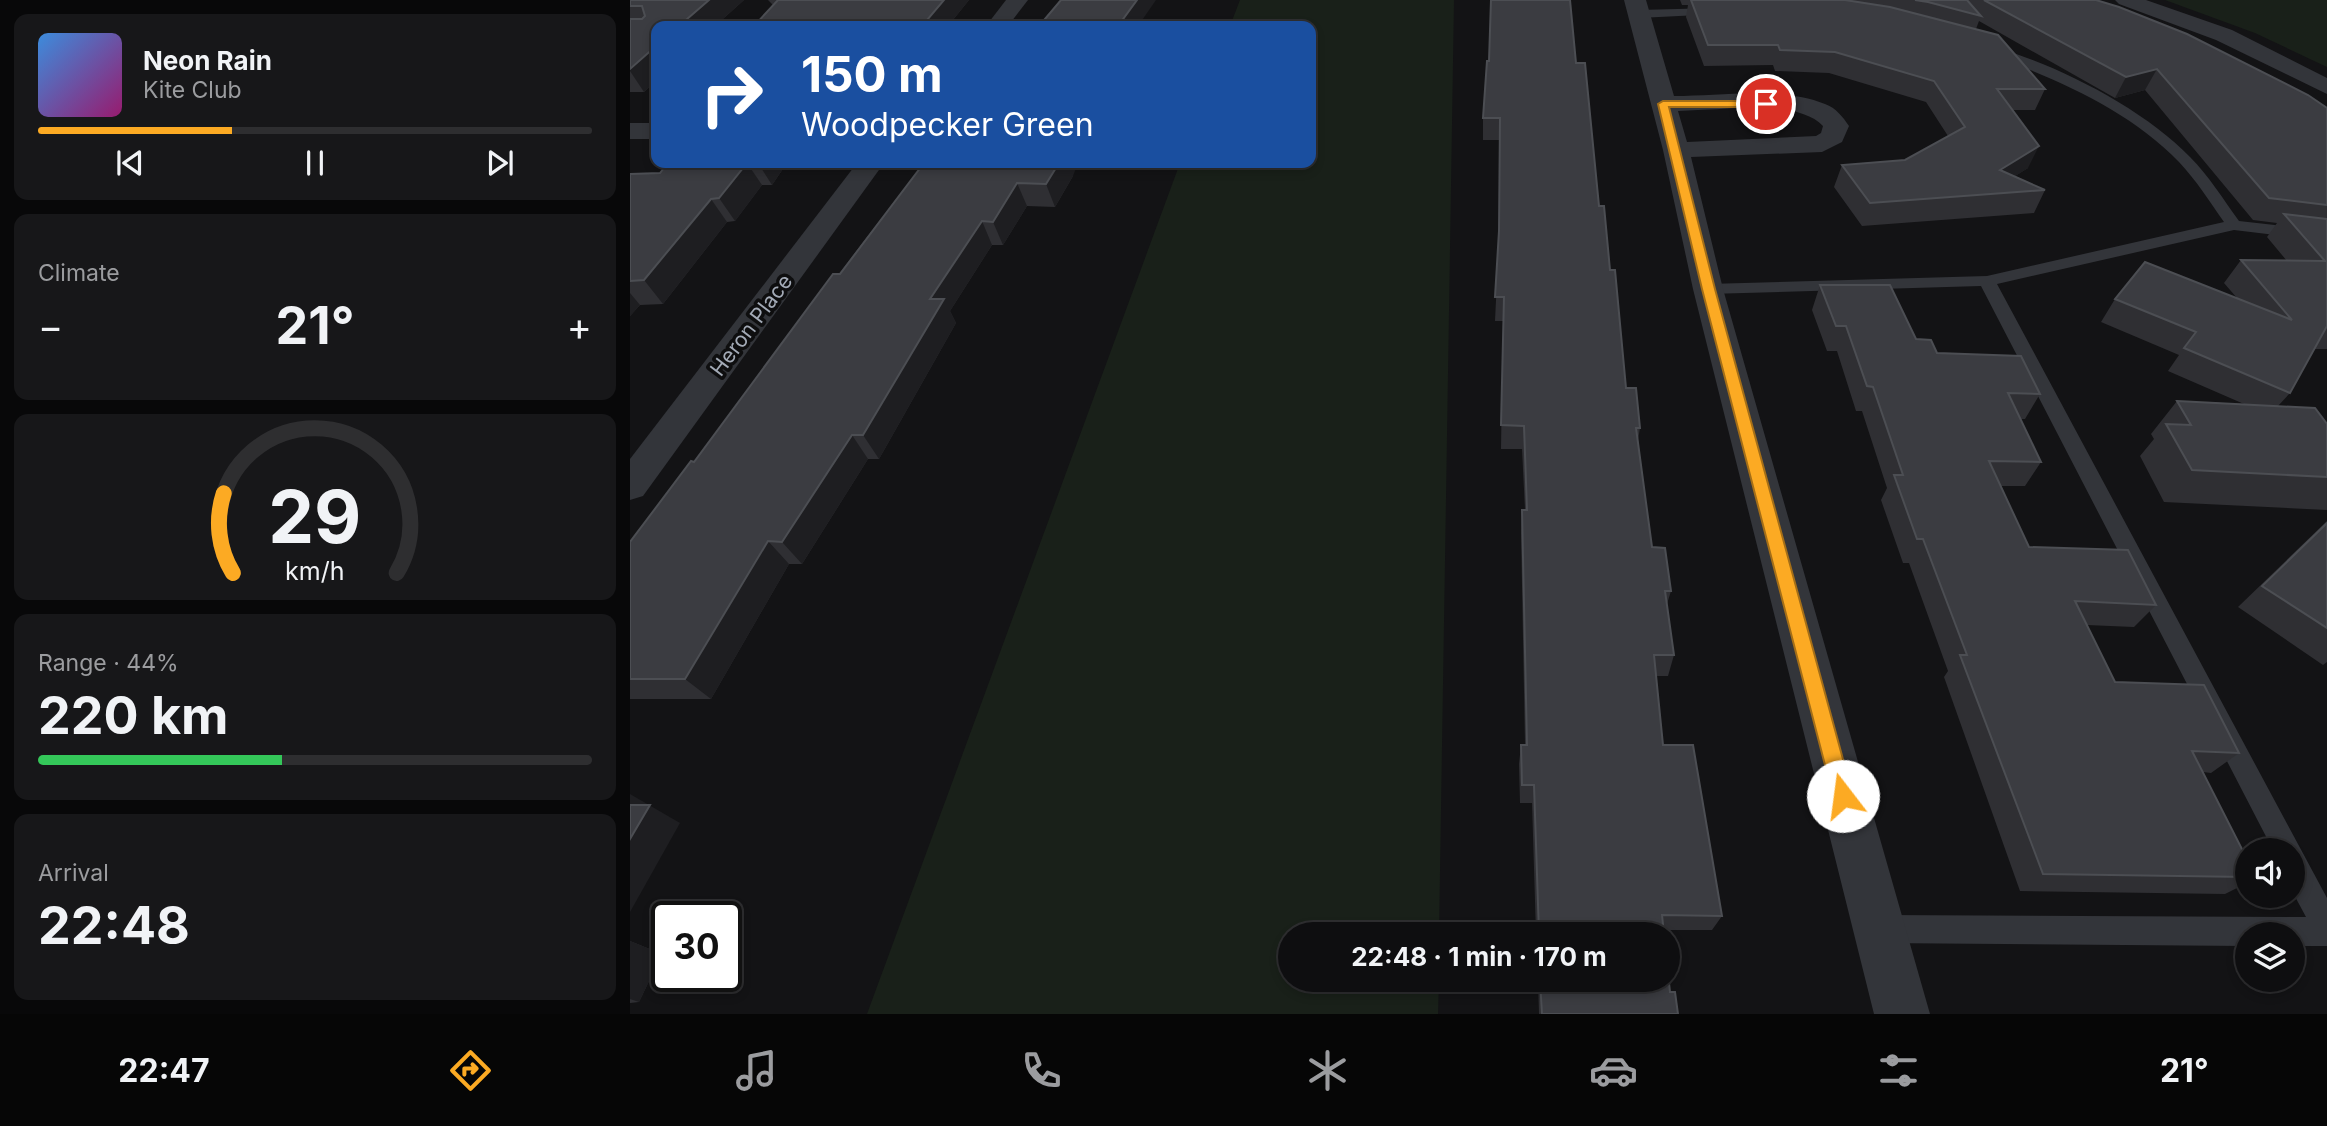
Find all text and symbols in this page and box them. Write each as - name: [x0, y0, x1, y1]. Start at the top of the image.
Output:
- text: Neon Rain: [143, 45, 272, 76]
- text: 150 m: [801, 45, 943, 104]
- icon: right: [686, 49, 777, 140]
- pin: [1736, 74, 1796, 134]
- text: Kite Club: [143, 76, 242, 104]
- icon: arrive: [1747, 85, 1785, 123]
- text: Woodpecker Green: [801, 105, 1094, 144]
- icon: previous: [111, 144, 149, 182]
- icon: pause: [296, 144, 334, 182]
- icon: next: [481, 144, 519, 182]
- text: Climate: [38, 259, 120, 287]
- street label: Heron Place: [705, 269, 797, 381]
- text: 21°: [275, 294, 355, 357]
- text: −: [38, 303, 63, 349]
- text: +: [567, 303, 592, 349]
- text: 29: [268, 472, 362, 561]
- text: km/h: [285, 556, 345, 586]
- text: Range · 44%: [38, 649, 179, 677]
- text: 220 km: [38, 684, 229, 747]
- position arrow: [1806, 759, 1880, 833]
- map controls: [2235, 838, 2305, 992]
- button: sound: [2235, 838, 2305, 908]
- text: Arrival: [38, 859, 109, 887]
- text: 22:48: [38, 894, 190, 957]
- speed limit sign: 30: [651, 901, 742, 992]
- button: layers: [2235, 922, 2305, 992]
- text: 22:48 · 1 min · 170 m: [1351, 941, 1607, 972]
- icon: directions: [446, 1046, 495, 1095]
- icon: music: [732, 1046, 781, 1095]
- icon: phone: [1017, 1046, 1066, 1095]
- icon: climate: [1303, 1046, 1352, 1095]
- icon: car: [1589, 1046, 1638, 1095]
- icon: filters: [1874, 1046, 1923, 1095]
- text: 22:47: [118, 1051, 210, 1090]
- text: 21°: [2160, 1051, 2209, 1090]

